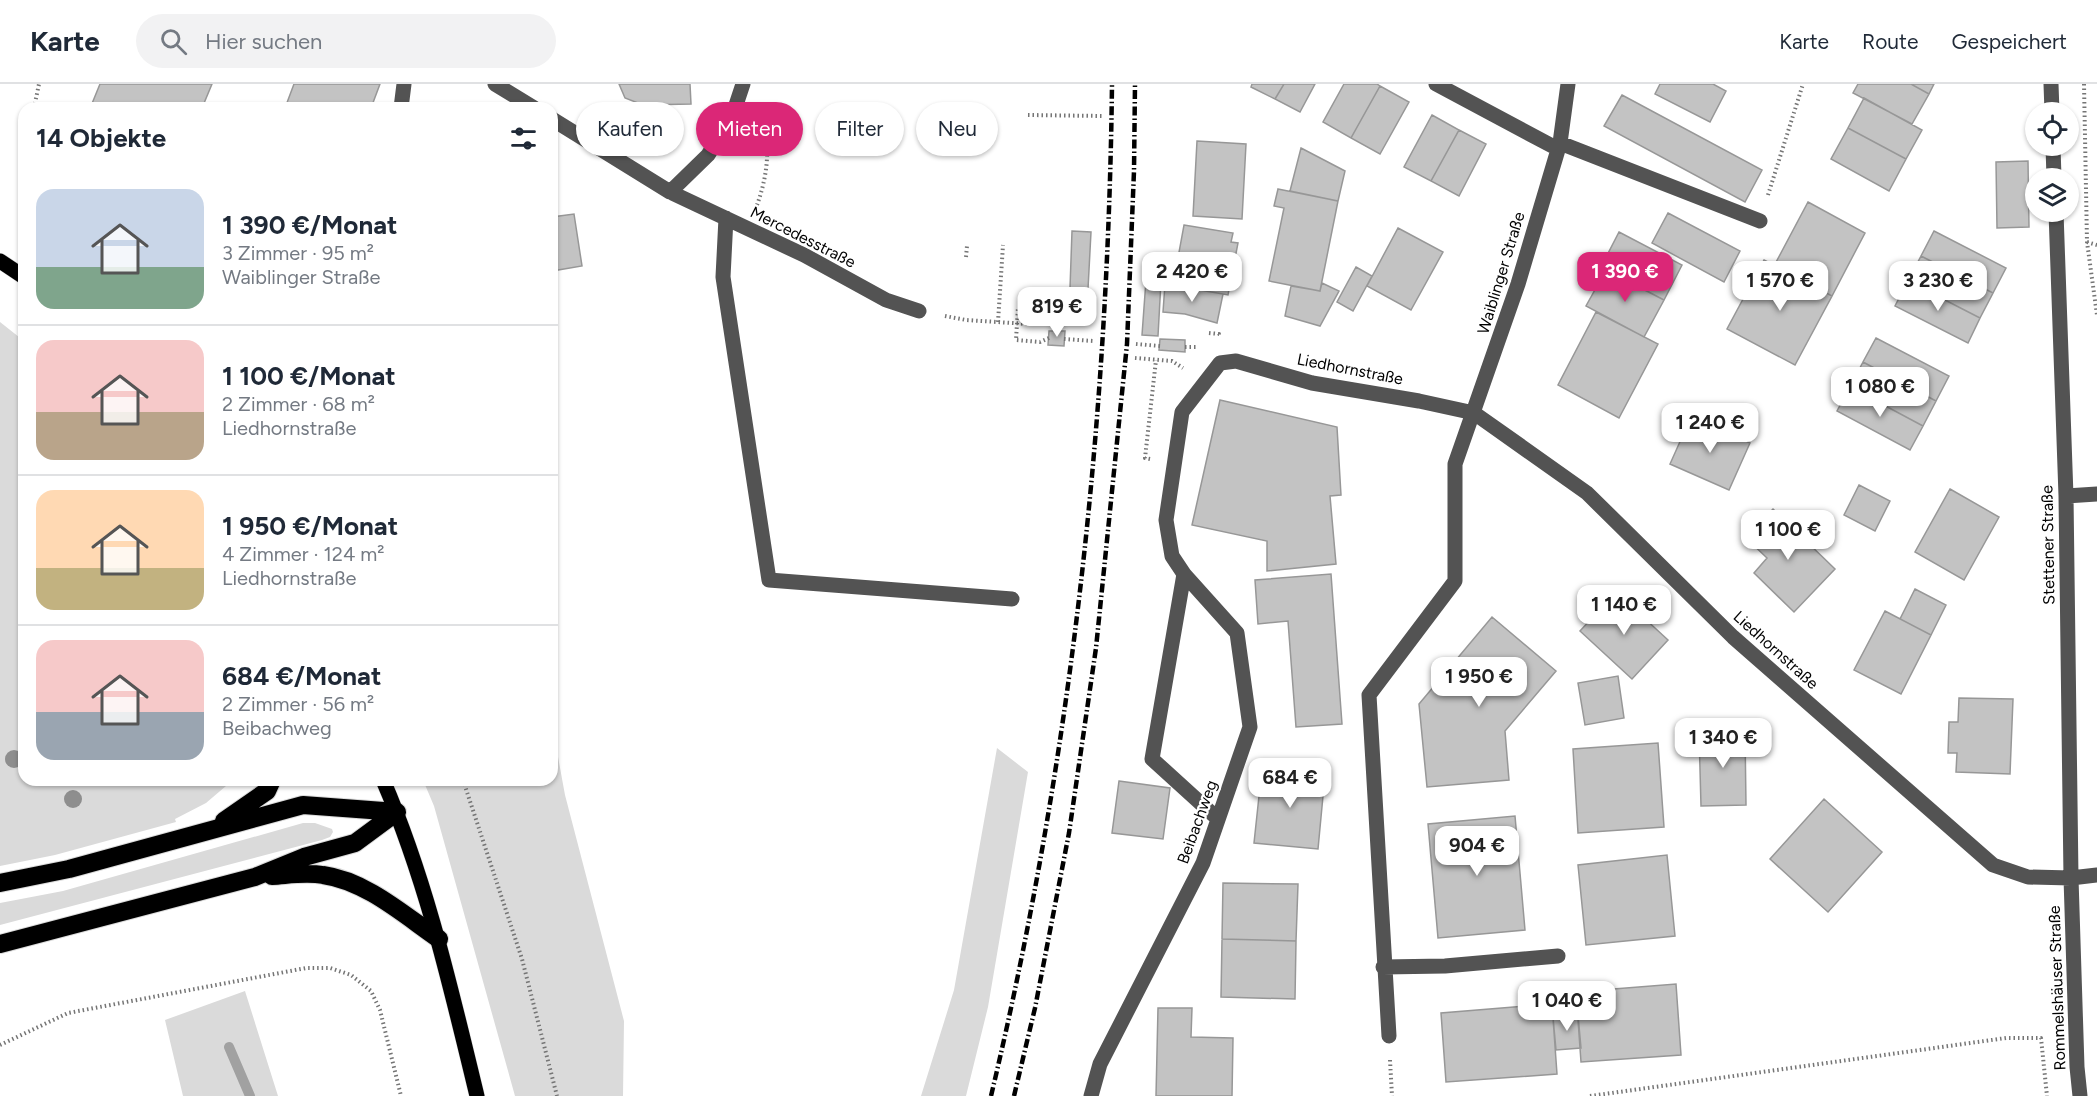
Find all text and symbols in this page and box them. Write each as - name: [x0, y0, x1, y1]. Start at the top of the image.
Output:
- search box: [136, 14, 556, 68]
- text: Karte: [30, 24, 100, 58]
- icon: search: [157, 25, 190, 58]
- text: Hier suchen: [205, 28, 322, 55]
- text: Karte: [1779, 29, 1829, 54]
- text: Route: [1862, 29, 1918, 54]
- text: Gespeichert: [1951, 29, 2067, 54]
- chip: Kaufen: [576, 102, 684, 156]
- chip: Mieten: [696, 102, 803, 156]
- chip: Filter: [815, 102, 904, 156]
- chip: Neu: [916, 102, 998, 156]
- map controls: [2025, 102, 2079, 222]
- button: locate: [2025, 102, 2079, 156]
- text: 14 Objekte: [36, 122, 166, 154]
- icon: filters: [507, 122, 540, 155]
- button: layers: [2025, 168, 2079, 222]
- street label: Mercedesstraße: [747, 202, 859, 272]
- text: 1 390 €/Monat: [222, 209, 398, 241]
- street label: Waiblinger Straße: [1473, 209, 1529, 336]
- icon: home: [84, 213, 156, 285]
- text: 3 Zimmer · 95 m²: [222, 241, 374, 265]
- pin: 2 420 €: [1137, 252, 1247, 303]
- pin: 1 390 €: [1570, 252, 1680, 303]
- text: 2 420 €: [1156, 259, 1228, 283]
- text: 1 390 €: [1591, 259, 1659, 283]
- pin: 1 570 €: [1725, 261, 1835, 312]
- pin: 3 230 €: [1883, 261, 1993, 312]
- text: Waiblinger Straße: [222, 265, 381, 289]
- text: 1 570 €: [1746, 268, 1814, 292]
- text: 3 230 €: [1903, 268, 1973, 292]
- pin: 819 €: [1015, 287, 1099, 338]
- text: 819 €: [1032, 294, 1082, 318]
- street label: Liedhornstraße: [1295, 349, 1405, 389]
- text: 1 100 €/Monat: [222, 360, 396, 392]
- icon: home: [84, 364, 156, 436]
- pin: 1 080 €: [1825, 367, 1935, 418]
- text: 1 080 €: [1845, 374, 1915, 398]
- text: 2 Zimmer · 68 m²: [222, 392, 375, 416]
- pin: 1 240 €: [1655, 403, 1765, 454]
- text: 1 240 €: [1675, 410, 1745, 434]
- text: Liedhornstraße: [222, 416, 356, 440]
- street label: Stettener Straße: [2037, 485, 2059, 605]
- text: 1 950 €/Monat: [222, 510, 398, 542]
- pin: 1 100 €: [1733, 510, 1843, 561]
- icon: home: [84, 514, 156, 586]
- text: 1 100 €: [1755, 517, 1821, 541]
- text: 4 Zimmer · 124 m²: [222, 542, 385, 566]
- text: Liedhornstraße: [222, 566, 356, 590]
- pin: 1 140 €: [1569, 585, 1679, 636]
- text: 1 140 €: [1591, 592, 1657, 616]
- street label: Liedhornstraße: [1730, 607, 1823, 693]
- pin: 1 950 €: [1424, 657, 1534, 708]
- text: 684 €/Monat: [222, 660, 381, 692]
- icon: home: [84, 664, 156, 736]
- text: 1 950 €: [1445, 664, 1513, 688]
- text: 2 Zimmer · 56 m²: [222, 692, 374, 716]
- text: Beibachweg: [222, 716, 332, 740]
- pin: 1 340 €: [1668, 718, 1778, 769]
- text: 1 340 €: [1689, 725, 1757, 749]
- pin: 684 €: [1248, 758, 1332, 809]
- text: 684 €: [1262, 765, 1318, 789]
- street label: Beibachweg: [1173, 778, 1221, 866]
- pin: 904 €: [1435, 826, 1519, 877]
- text: 904 €: [1449, 833, 1505, 857]
- street label: Rommelshäuser Straße: [2045, 905, 2069, 1071]
- pin: 1 040 €: [1512, 981, 1622, 1032]
- text: 1 040 €: [1532, 988, 1602, 1012]

